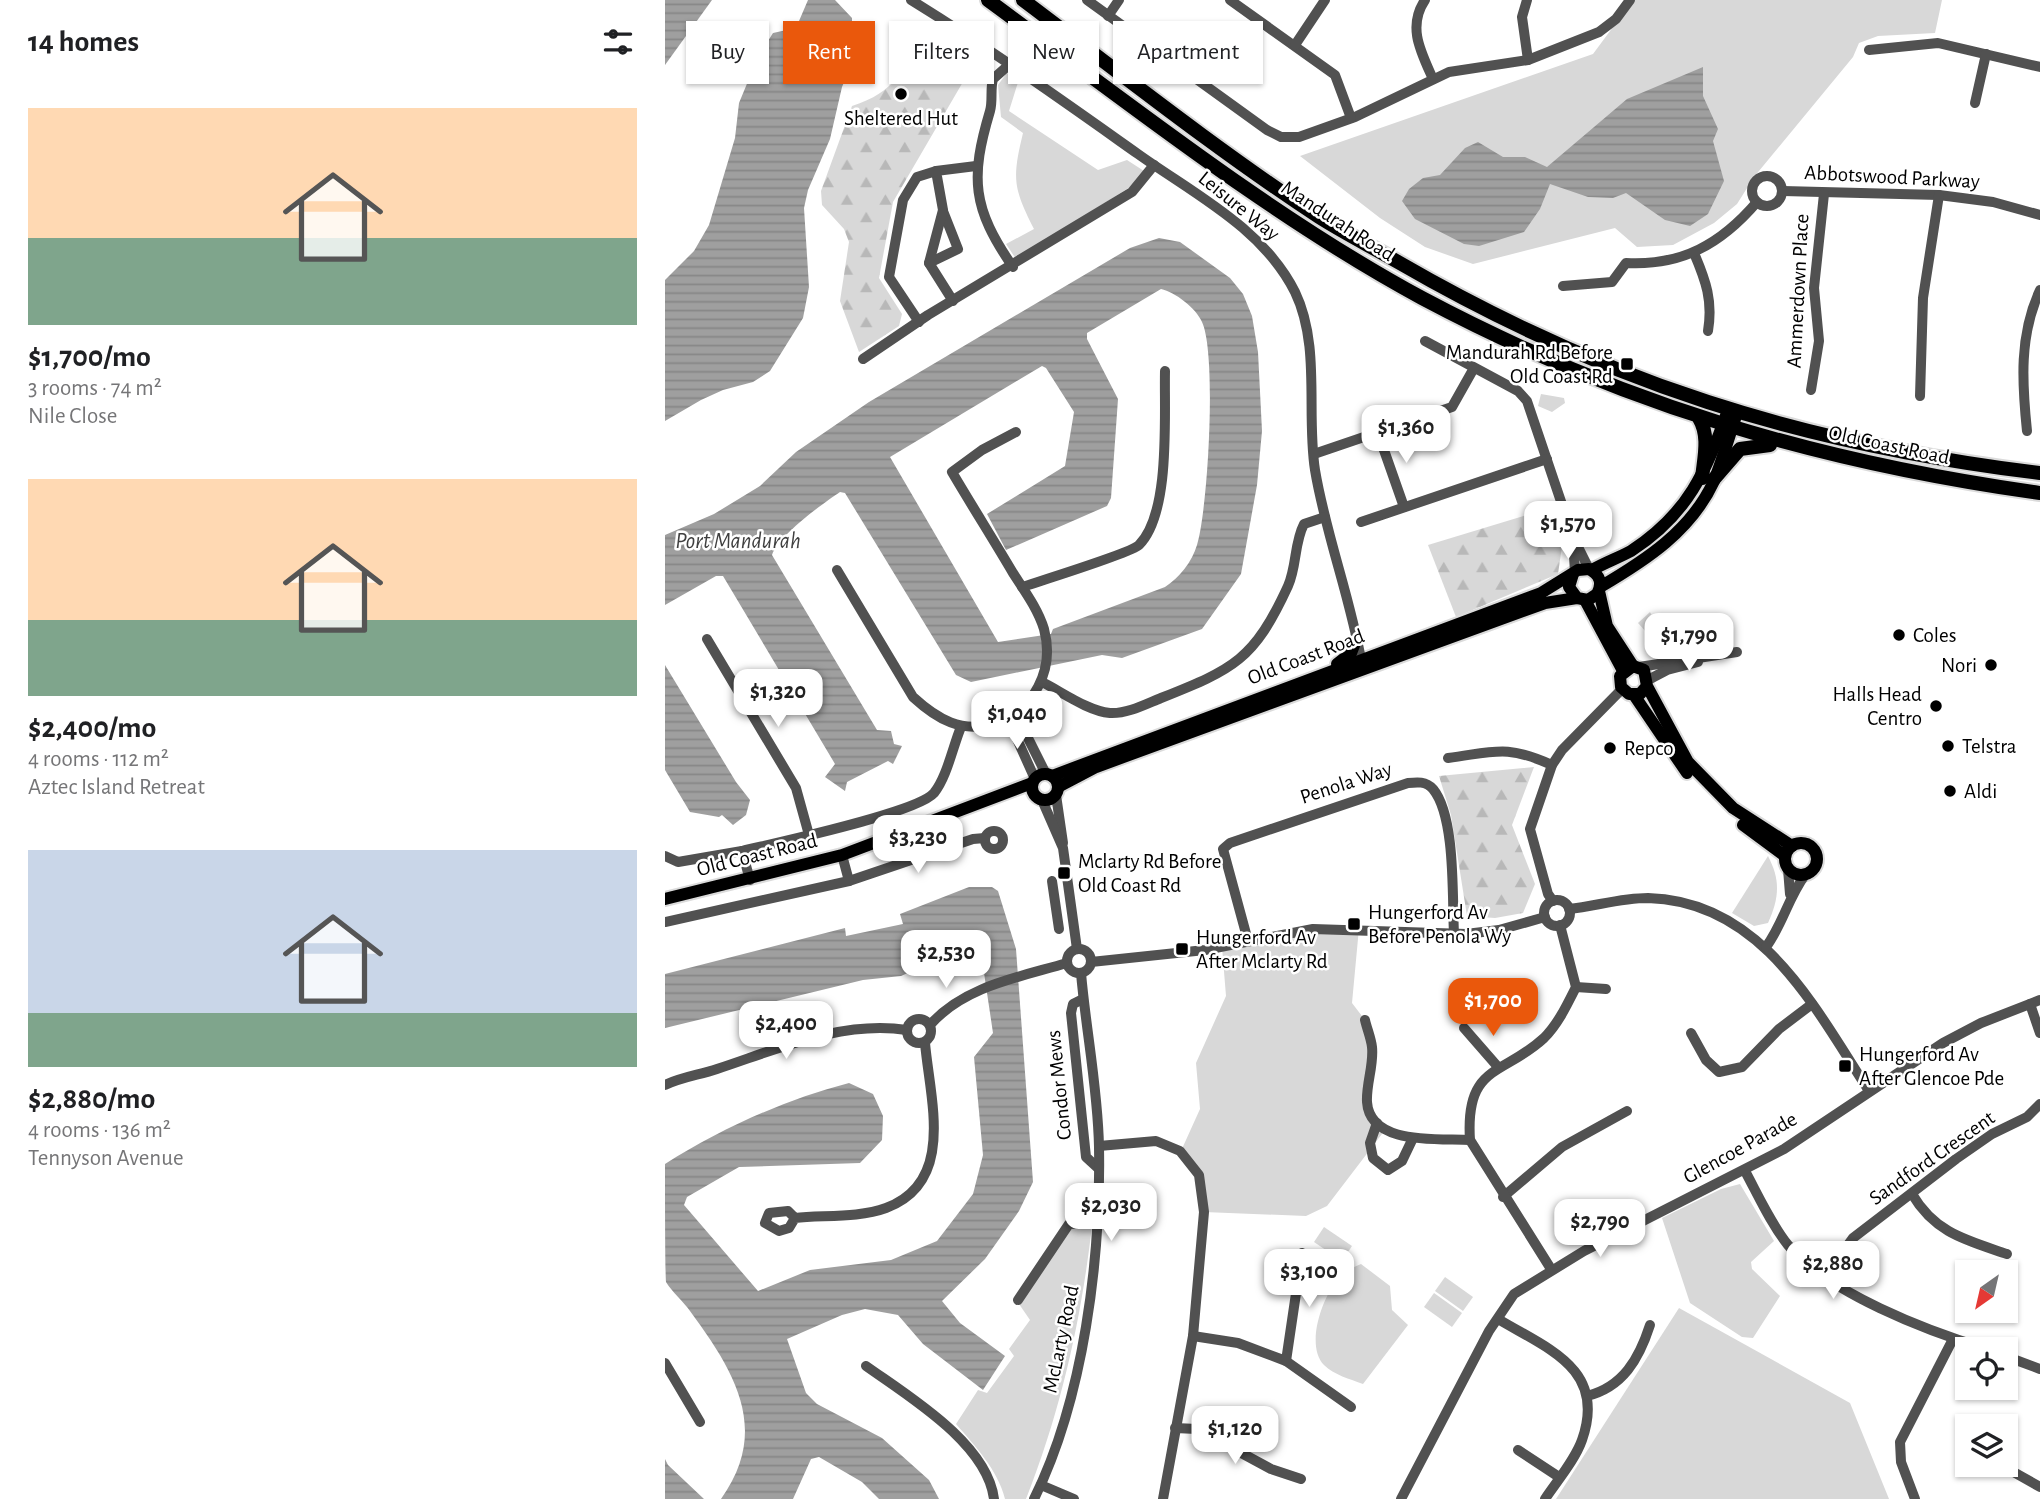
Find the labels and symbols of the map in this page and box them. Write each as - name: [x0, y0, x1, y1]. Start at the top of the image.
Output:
- marker: Sheltered Hut: [893, 86, 909, 102]
- place label: Sheltered Hut: [844, 108, 958, 129]
- street label: Abbotswood Parkway: [1804, 162, 1980, 192]
- street label: Leisure Way: [1195, 167, 1283, 245]
- street label: Mandurah Road: [1278, 177, 1399, 265]
- street label: Ammerdown Place: [1783, 213, 1813, 369]
- place label: Mandurah Rd Before Old Coast Rd: [1446, 342, 1613, 387]
- marker: Mandurah Rd Before Old Coast Rd: [1619, 356, 1635, 372]
- pin: $1,360: [1349, 406, 1463, 465]
- street label: Old Coast Road: [1827, 422, 1951, 468]
- pin: $1,570: [1511, 502, 1625, 561]
- water label: Port Mandurah: [675, 530, 801, 553]
- pin: $1,790: [1632, 614, 1746, 673]
- street label: Old Coast Road: [1245, 625, 1367, 689]
- place label: Coles: [1913, 625, 1956, 646]
- marker: Coles: [1891, 627, 1907, 643]
- place label: Nori: [1941, 655, 1977, 676]
- marker: Nori: [1983, 657, 1999, 673]
- pin: $1,320: [721, 670, 835, 729]
- place label: Halls Head Centro: [1833, 684, 1922, 729]
- pin: $1,040: [960, 692, 1074, 751]
- marker: Halls Head Centro: [1928, 698, 1944, 714]
- place label: Telstra: [1962, 736, 2017, 757]
- place label: Repco: [1624, 738, 1674, 759]
- marker: Telstra: [1940, 738, 1956, 754]
- marker: Repco: [1602, 740, 1618, 756]
- street label: Penola Way: [1297, 758, 1395, 808]
- place label: Aldi: [1964, 781, 1997, 802]
- marker: Aldi: [1942, 783, 1958, 799]
- pin: $3,230: [861, 816, 975, 875]
- street label: Old Coast Road: [695, 830, 819, 880]
- place label: Mclarty Rd Before Old Coast Rd: [1078, 851, 1221, 896]
- marker: Mclarty Rd Before Old Coast Rd: [1056, 865, 1072, 881]
- place label: Hungerford Av Before Penola Wy: [1368, 902, 1511, 947]
- marker: Hungerford Av Before Penola Wy: [1346, 916, 1362, 932]
- place label: Hungerford Av After Mclarty Rd: [1196, 927, 1328, 972]
- pin: $2,530: [889, 930, 1003, 990]
- marker: Hungerford Av After Mclarty Rd: [1174, 941, 1190, 957]
- pin: $1,700: [1436, 978, 1550, 1038]
- pin: $2,400: [729, 1002, 843, 1061]
- street label: Condor Mews: [1043, 1029, 1075, 1141]
- place label: Hungerford Av After Glencoe Pde: [1859, 1044, 2004, 1089]
- marker: Hungerford Av After Glencoe Pde: [1837, 1058, 1853, 1074]
- street label: Sandford Crescent: [1865, 1107, 1999, 1209]
- street label: Glencoe Parade: [1680, 1108, 1800, 1188]
- pin: $2,030: [1054, 1184, 1168, 1243]
- pin: $2,790: [1543, 1200, 1657, 1259]
- pin: $2,880: [1776, 1242, 1890, 1301]
- pin: $3,100: [1252, 1250, 1366, 1309]
- north arrow: [1955, 1260, 2018, 1323]
- street label: McLarty Road: [1039, 1283, 1083, 1395]
- pin: $1,120: [1178, 1406, 1292, 1466]

